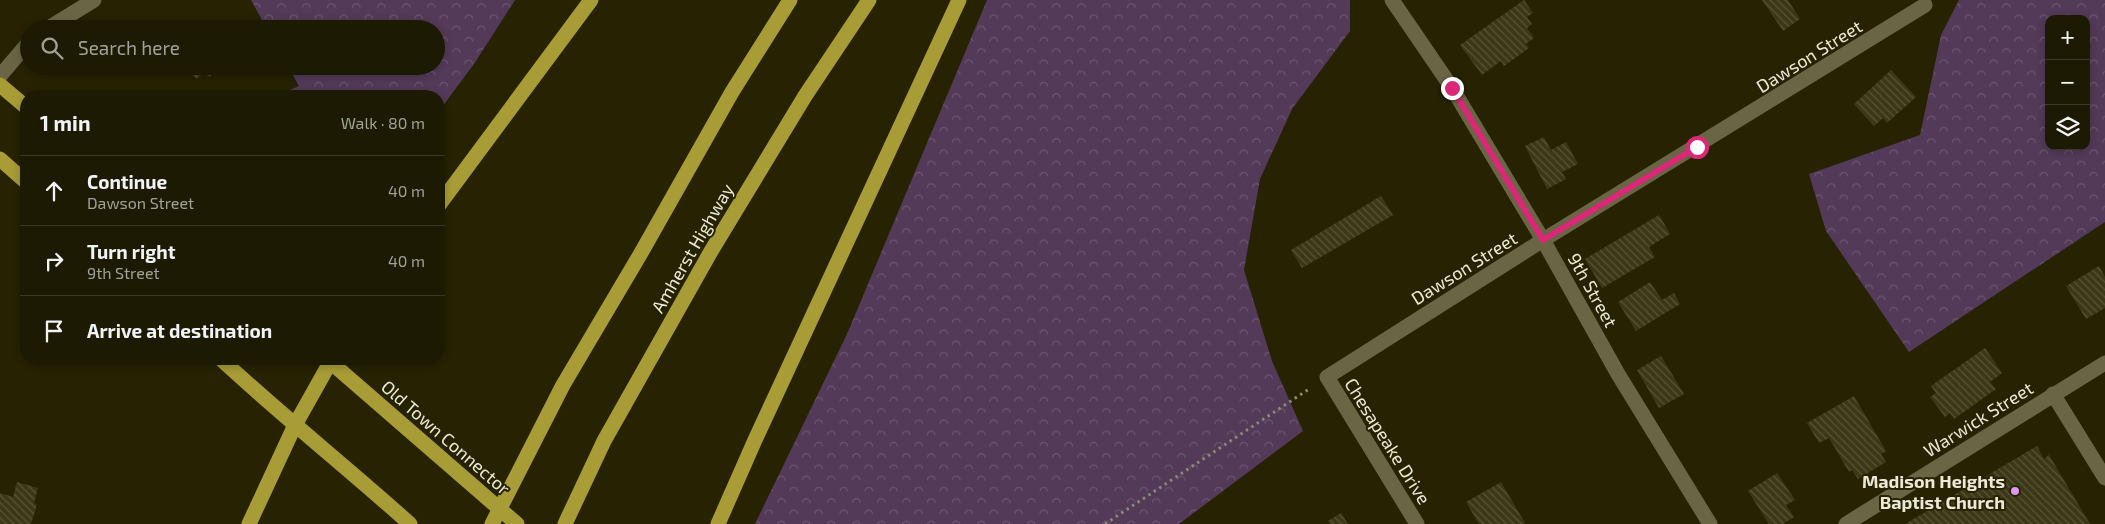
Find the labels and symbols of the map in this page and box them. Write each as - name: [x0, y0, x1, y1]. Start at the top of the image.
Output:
- street label: Dawson Street: [1752, 15, 1866, 97]
- route end: [1441, 77, 1464, 100]
- route start: [1686, 136, 1709, 159]
- street label: Amherst Highway: [646, 179, 738, 317]
- street label: Dawson Street: [1407, 227, 1521, 309]
- street label: 9th Street: [1564, 249, 1622, 331]
- street label: Chesapeake Drive: [1340, 374, 1436, 508]
- street label: Old Town Connector: [377, 375, 515, 499]
- street label: Warwick Street: [1919, 376, 2037, 461]
- place label: Madison Heights Baptist Church: [1862, 470, 2005, 513]
- marker: Madison Heights Baptist Church: [2009, 485, 2021, 497]

